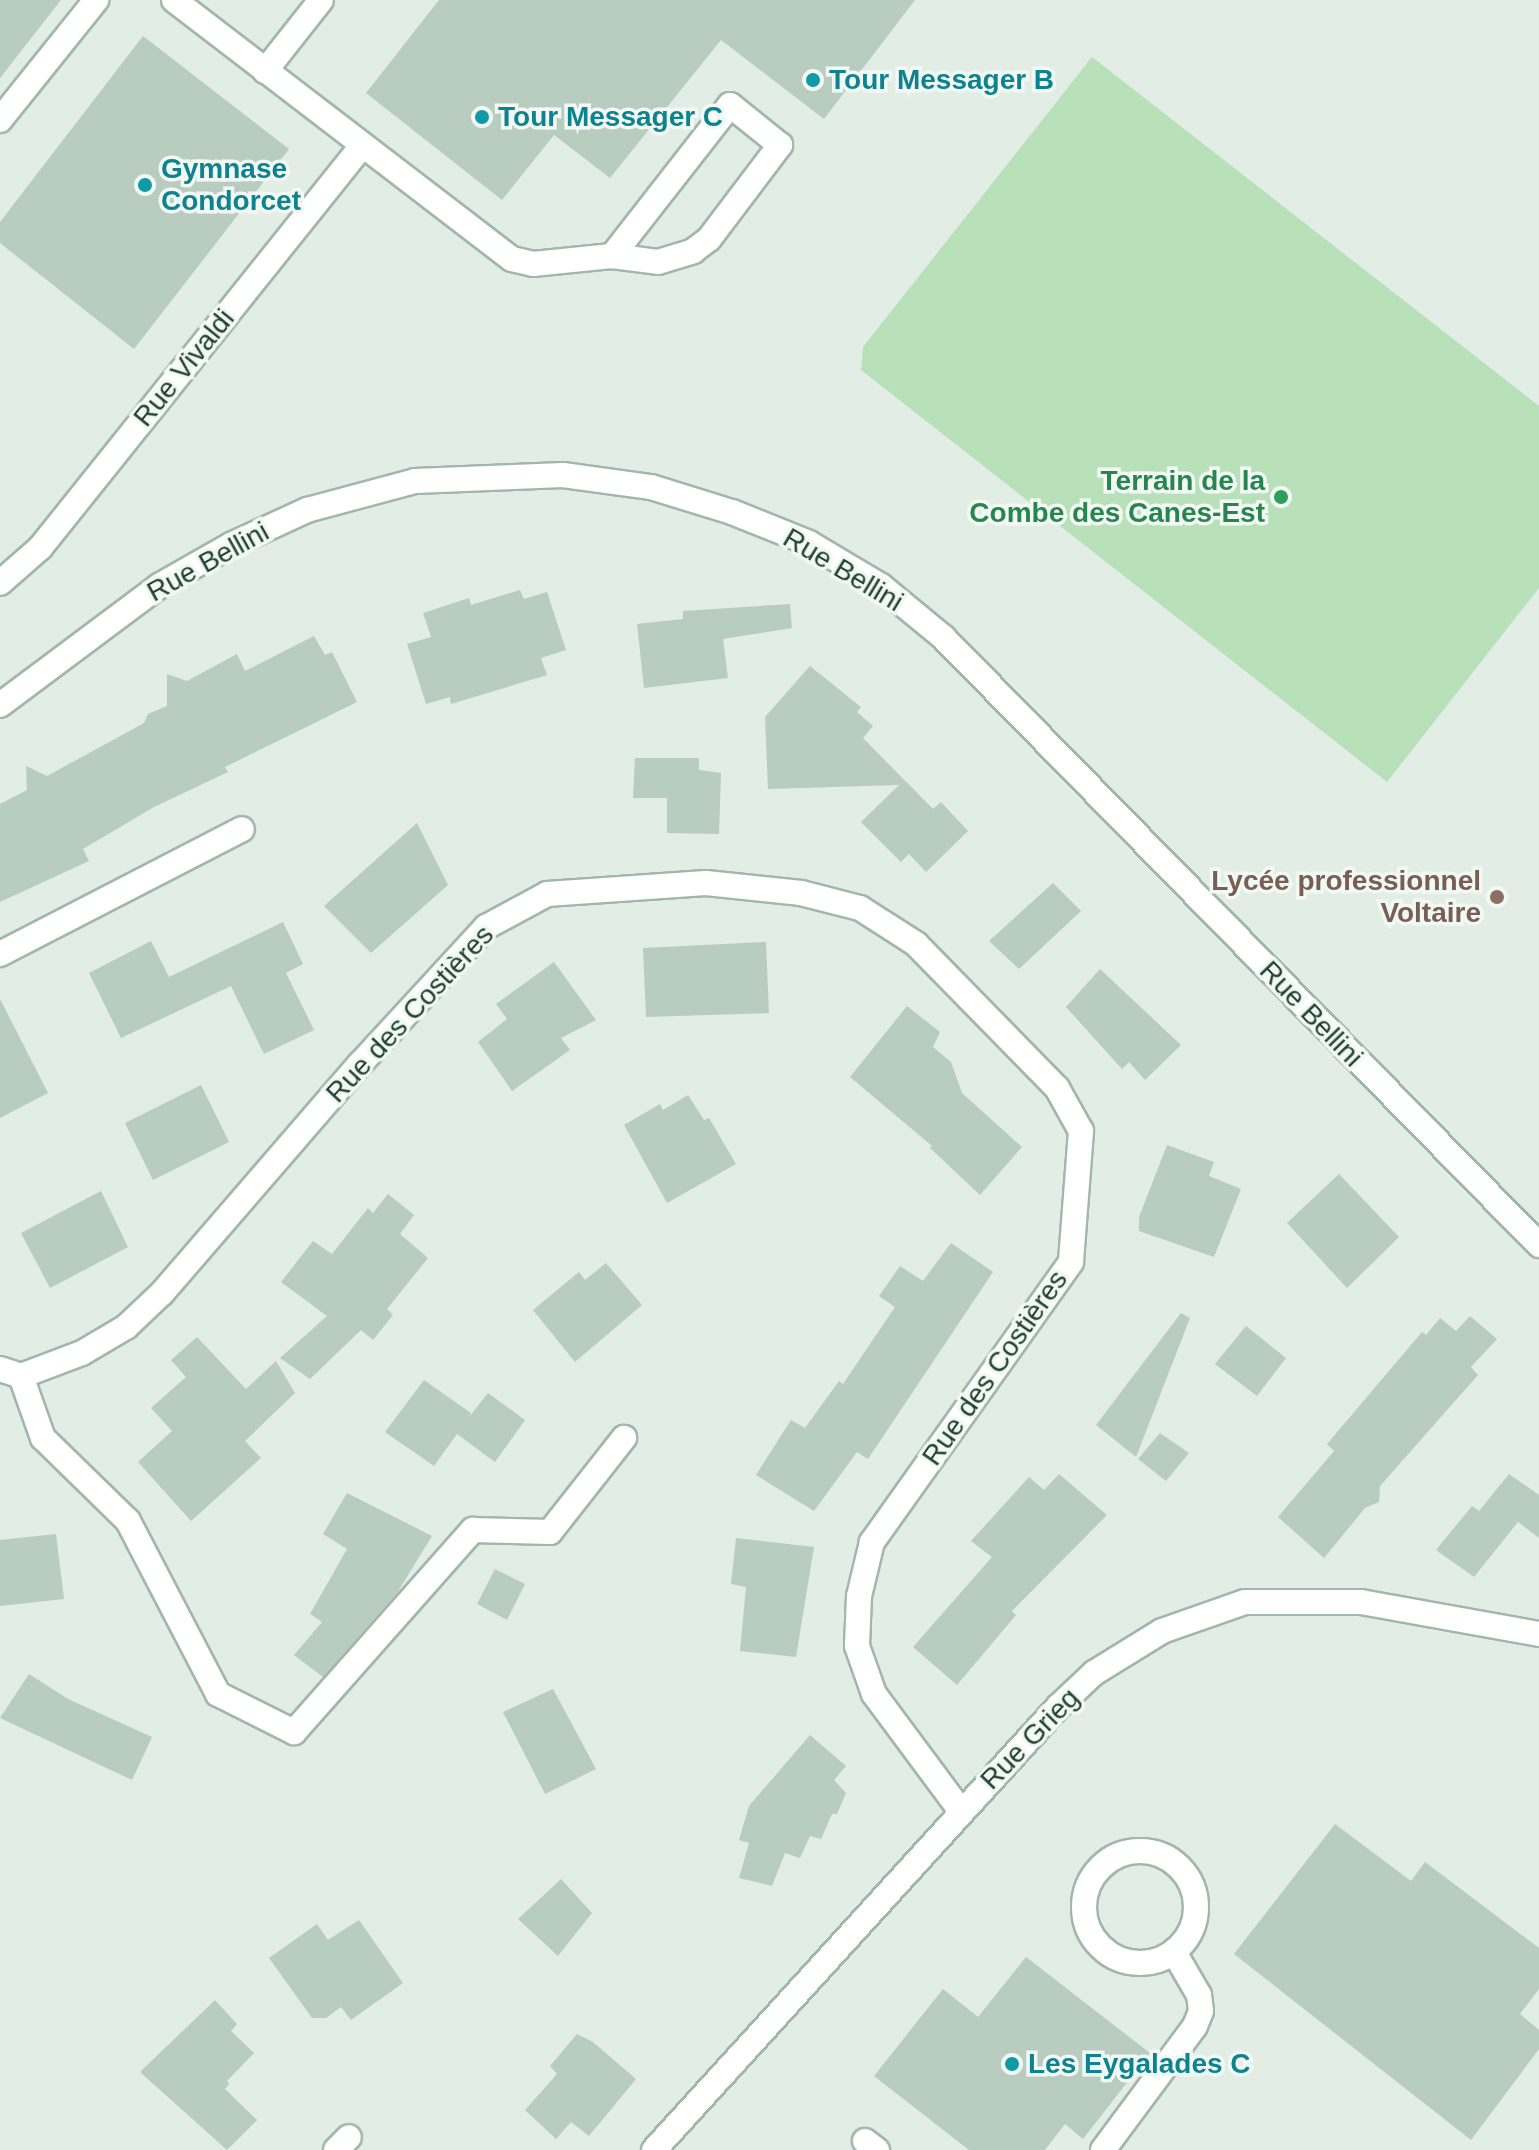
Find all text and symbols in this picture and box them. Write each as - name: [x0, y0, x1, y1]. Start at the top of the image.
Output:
- place label: Tour Messager B: [829, 63, 1054, 97]
- marker: Tour Messager B: [804, 71, 822, 89]
- place label: Tour Messager C: [498, 100, 723, 134]
- marker: Tour Messager C: [473, 108, 491, 126]
- place label: Gymnase Condorcet: [161, 152, 301, 218]
- marker: Gymnase Condorcet: [136, 176, 154, 194]
- street label: Rue Vivaldi: [127, 303, 241, 433]
- place label: Terrain de la Combe des Canes-Est: [969, 464, 1265, 530]
- marker: Terrain de la Combe des Canes-Est: [1272, 488, 1290, 506]
- street label: Rue Bellini: [141, 515, 275, 609]
- street label: Rue Bellini: [777, 521, 909, 619]
- place label: Lycée professionnel Voltaire: [1211, 864, 1481, 930]
- marker: Lycée professionnel Voltaire: [1488, 888, 1506, 906]
- street label: Rue des Costières: [319, 918, 501, 1110]
- street label: Rue Bellini: [1252, 954, 1370, 1074]
- street label: Rue des Costières: [915, 1264, 1075, 1472]
- street label: Rue Grieg: [974, 1681, 1086, 1797]
- place label: Les Eygalades C: [1028, 2047, 1251, 2081]
- marker: Les Eygalades C: [1003, 2055, 1021, 2073]

